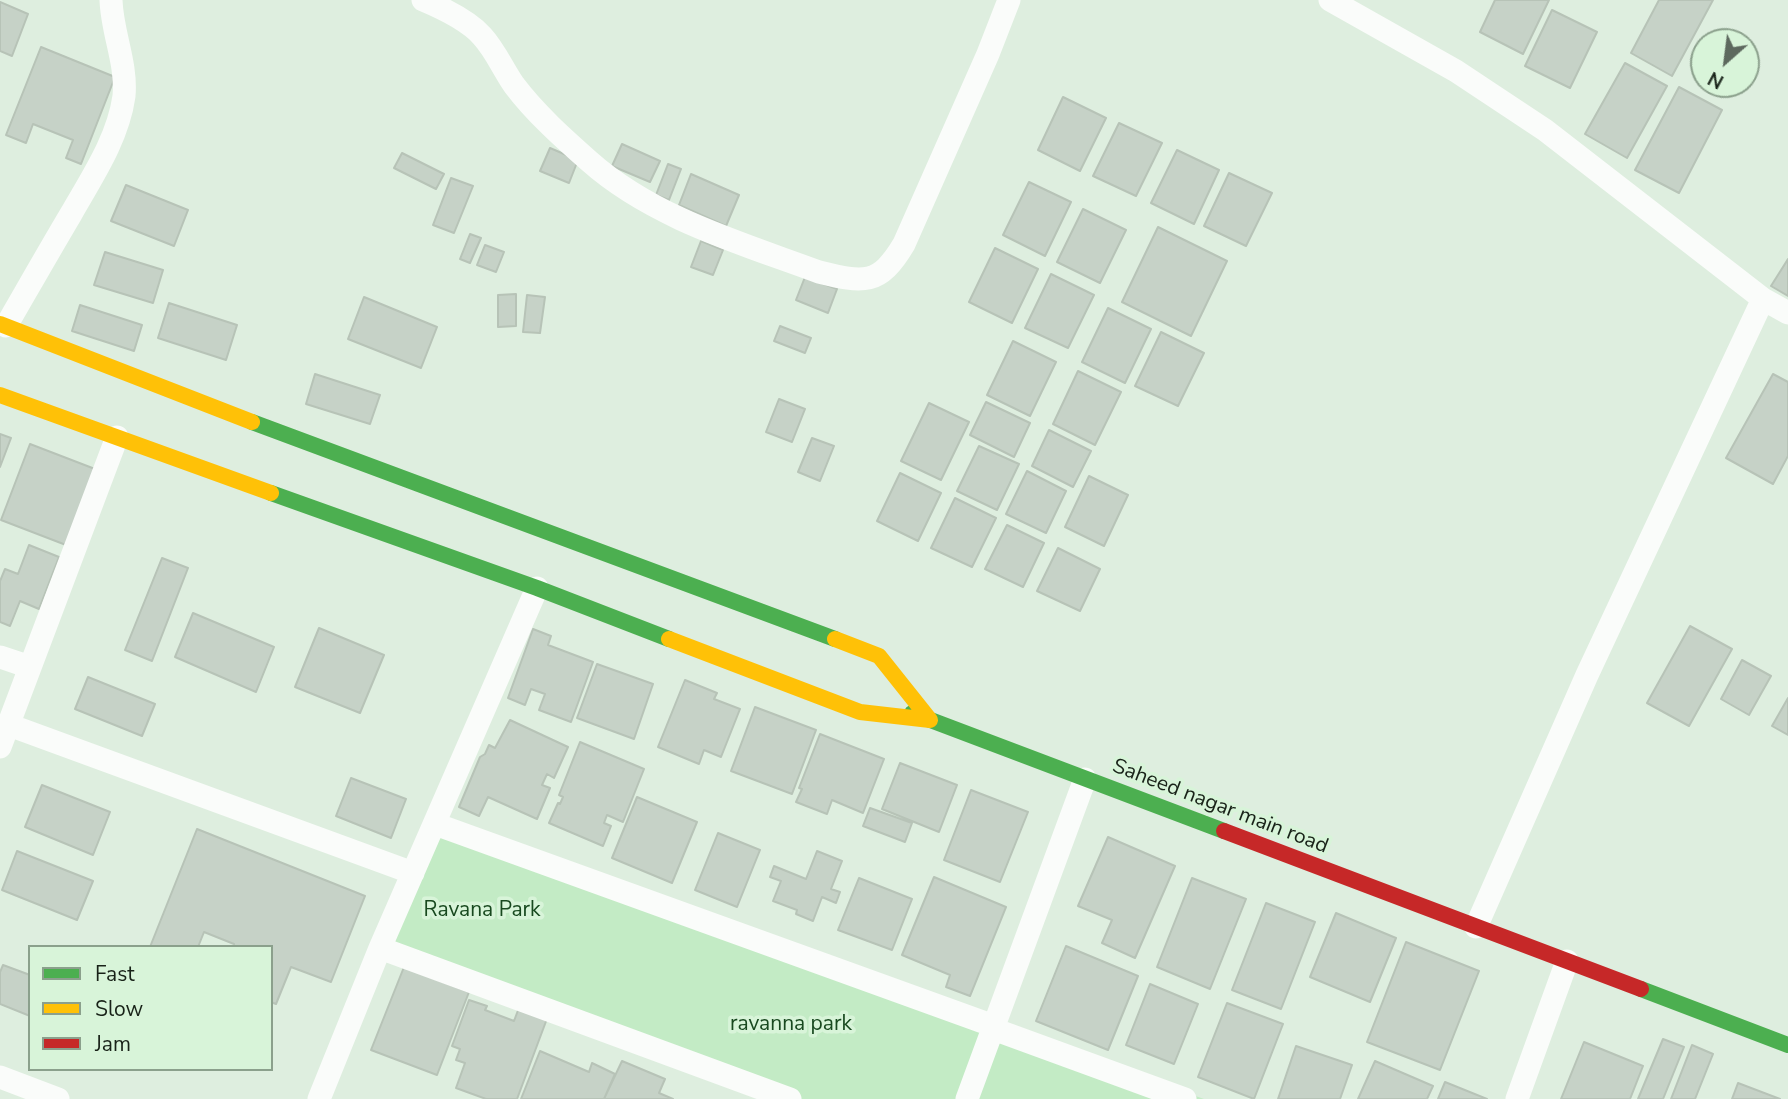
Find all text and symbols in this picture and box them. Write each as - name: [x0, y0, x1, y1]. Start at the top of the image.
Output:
- north arrow: [1690, 28, 1760, 98]
- text: N: [1704, 65, 1728, 95]
- street label: Saheed nagar main road: [1109, 754, 1331, 860]
- park label: Ravana Park: [423, 898, 541, 924]
- legend: [28, 945, 273, 1071]
- text: Fast: [95, 960, 135, 988]
- text: Slow: [95, 995, 143, 1023]
- park label: ravanna park: [730, 1012, 852, 1038]
- text: Jam: [95, 1030, 131, 1058]

